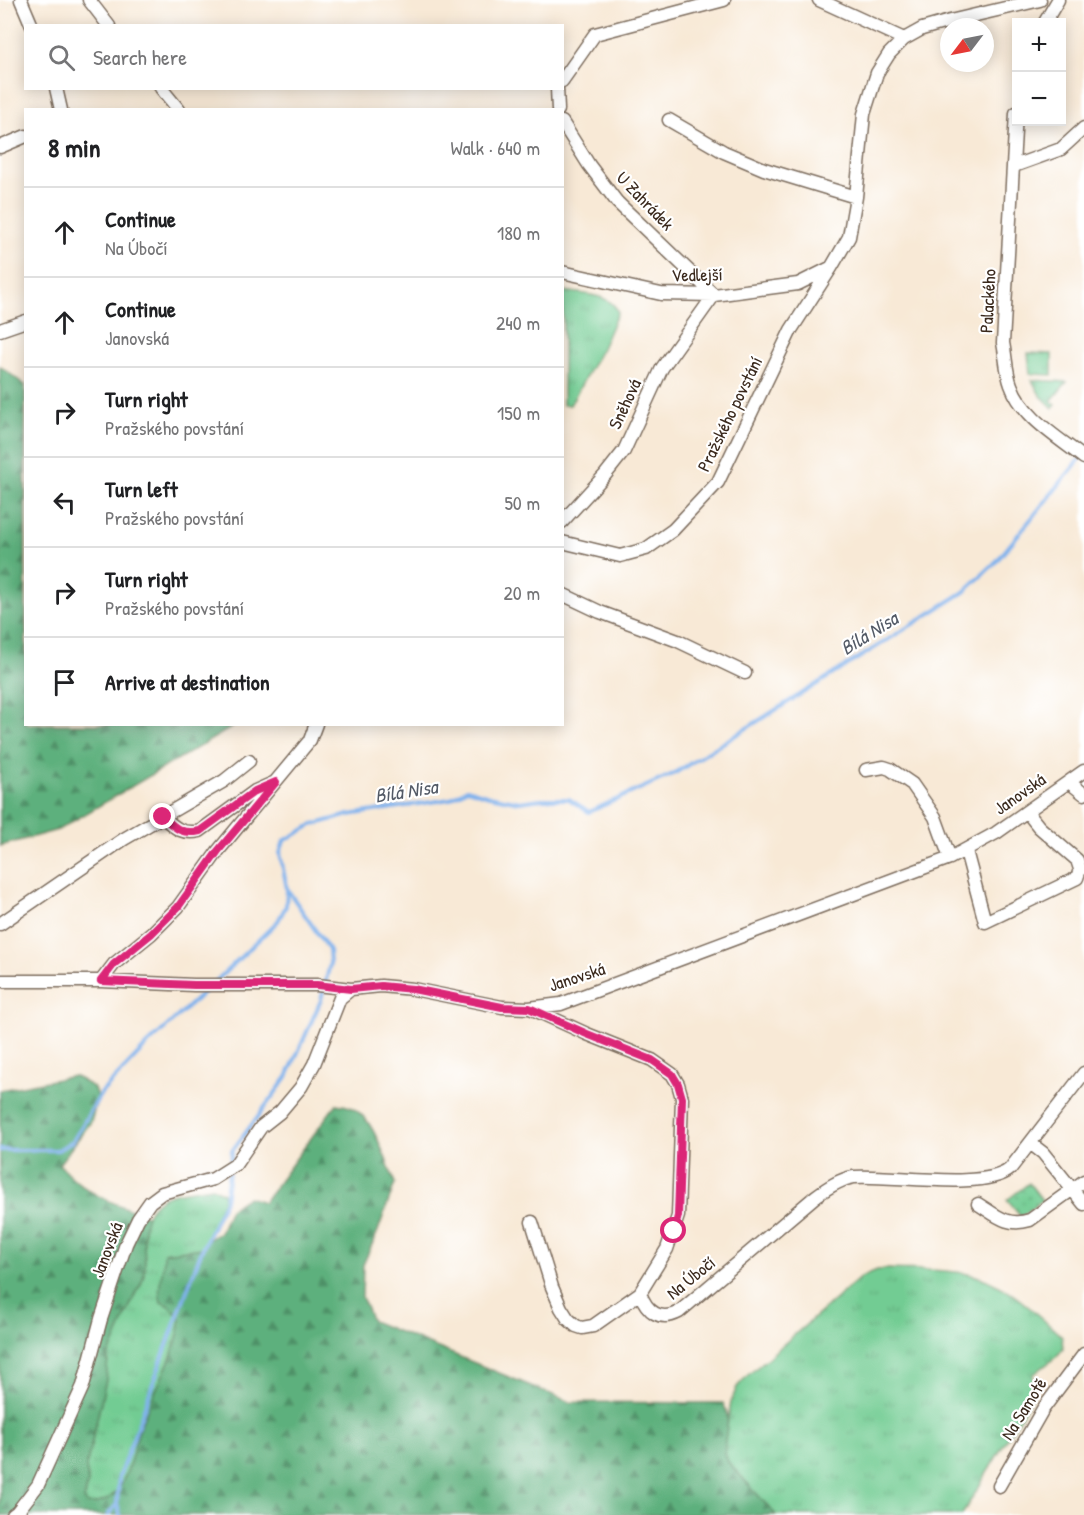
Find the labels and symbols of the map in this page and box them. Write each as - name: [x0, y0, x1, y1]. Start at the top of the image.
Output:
- north arrow: [940, 18, 994, 72]
- street label: U Zahrádek: [611, 166, 680, 236]
- street label: Vedlejší: [671, 262, 723, 287]
- street label: Palackého: [973, 268, 1002, 334]
- street label: Pražského povstání: [691, 352, 768, 476]
- street label: Sněhová: [602, 375, 647, 433]
- water label: Bílá Nisa: [835, 603, 904, 661]
- street label: Janovská: [989, 767, 1051, 820]
- water label: Bílá Nisa: [373, 772, 441, 809]
- route end: [149, 803, 175, 829]
- street label: Janovská: [546, 956, 608, 997]
- route start: [660, 1217, 686, 1243]
- street label: Janovská: [85, 1218, 129, 1281]
- street label: Na Úbočí: [661, 1250, 720, 1305]
- street label: Na Samotě: [995, 1373, 1052, 1445]

